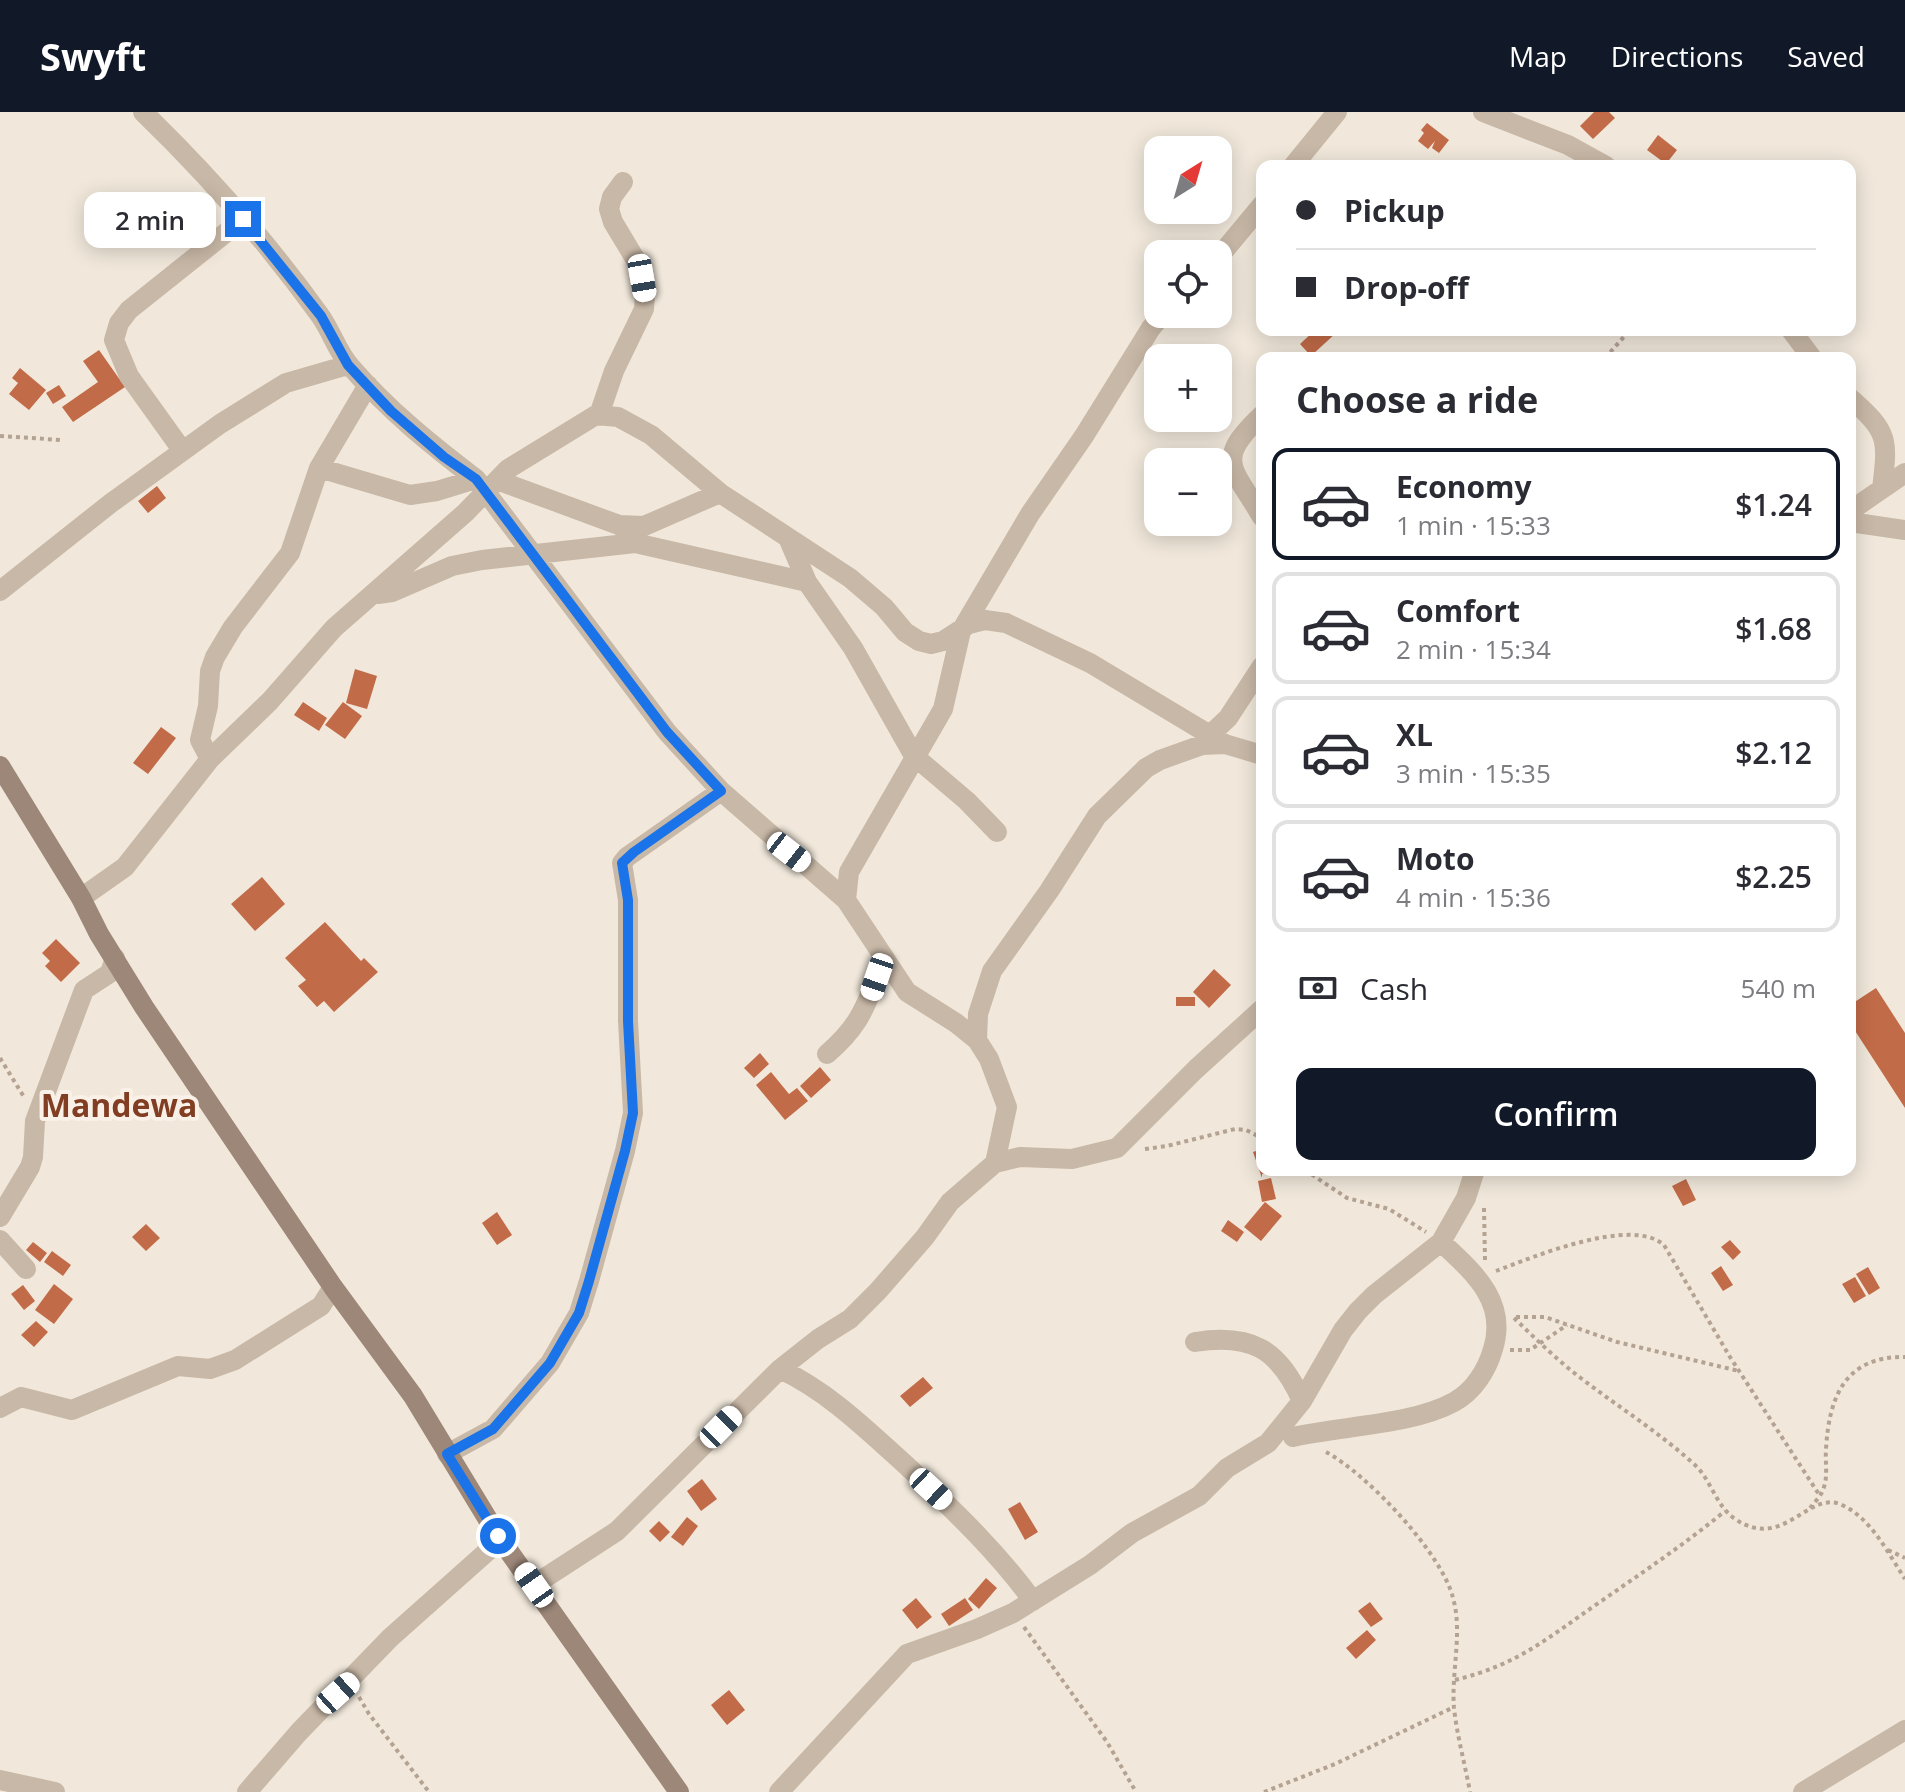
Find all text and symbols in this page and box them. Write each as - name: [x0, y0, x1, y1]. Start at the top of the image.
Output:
- text: Swyft: [40, 30, 146, 82]
- text: Map: [1509, 37, 1567, 75]
- text: Directions: [1611, 37, 1743, 75]
- text: Saved: [1787, 37, 1865, 75]
- north arrow: [1144, 136, 1232, 224]
- map controls: [1144, 136, 1232, 536]
- text: Pickup: [1344, 190, 1445, 231]
- callout: 2 min: [83, 191, 215, 247]
- route end: [225, 201, 261, 237]
- text: 2 min: [115, 202, 185, 238]
- button: locate: [1144, 240, 1232, 328]
- car: [626, 252, 658, 304]
- text: Drop-off: [1344, 267, 1469, 308]
- button: +: [1144, 344, 1232, 432]
- text: Choose a ride: [1296, 375, 1538, 424]
- button: −: [1144, 448, 1232, 536]
- text: Economy: [1396, 466, 1532, 507]
- icon: car: [1300, 468, 1372, 540]
- text: $1.24: [1735, 484, 1812, 525]
- text: 1 min · 15:33: [1396, 507, 1551, 543]
- text: Comfort: [1396, 590, 1520, 631]
- icon: car: [1300, 592, 1372, 664]
- text: $1.68: [1735, 608, 1812, 649]
- text: 2 min · 15:34: [1396, 631, 1551, 667]
- text: XL: [1396, 714, 1433, 755]
- icon: car: [1300, 716, 1372, 788]
- text: $2.12: [1735, 732, 1812, 773]
- text: 3 min · 15:35: [1396, 755, 1551, 791]
- car: [763, 828, 815, 876]
- text: Moto: [1396, 838, 1474, 879]
- icon: car: [1300, 840, 1372, 912]
- text: $2.25: [1735, 856, 1812, 897]
- text: 4 min · 15:36: [1396, 879, 1551, 915]
- car: [858, 950, 896, 1004]
- icon: cash: [1296, 966, 1340, 1010]
- text: Cash: [1360, 968, 1428, 1009]
- text: 540 m: [1741, 970, 1816, 1006]
- button: Confirm: [1296, 1068, 1816, 1160]
- district label: Mandewa: [41, 1083, 197, 1126]
- car: [696, 1402, 746, 1452]
- car: [905, 1464, 957, 1514]
- route start: [480, 1518, 516, 1554]
- car: [510, 1558, 558, 1612]
- car: [312, 1668, 364, 1718]

